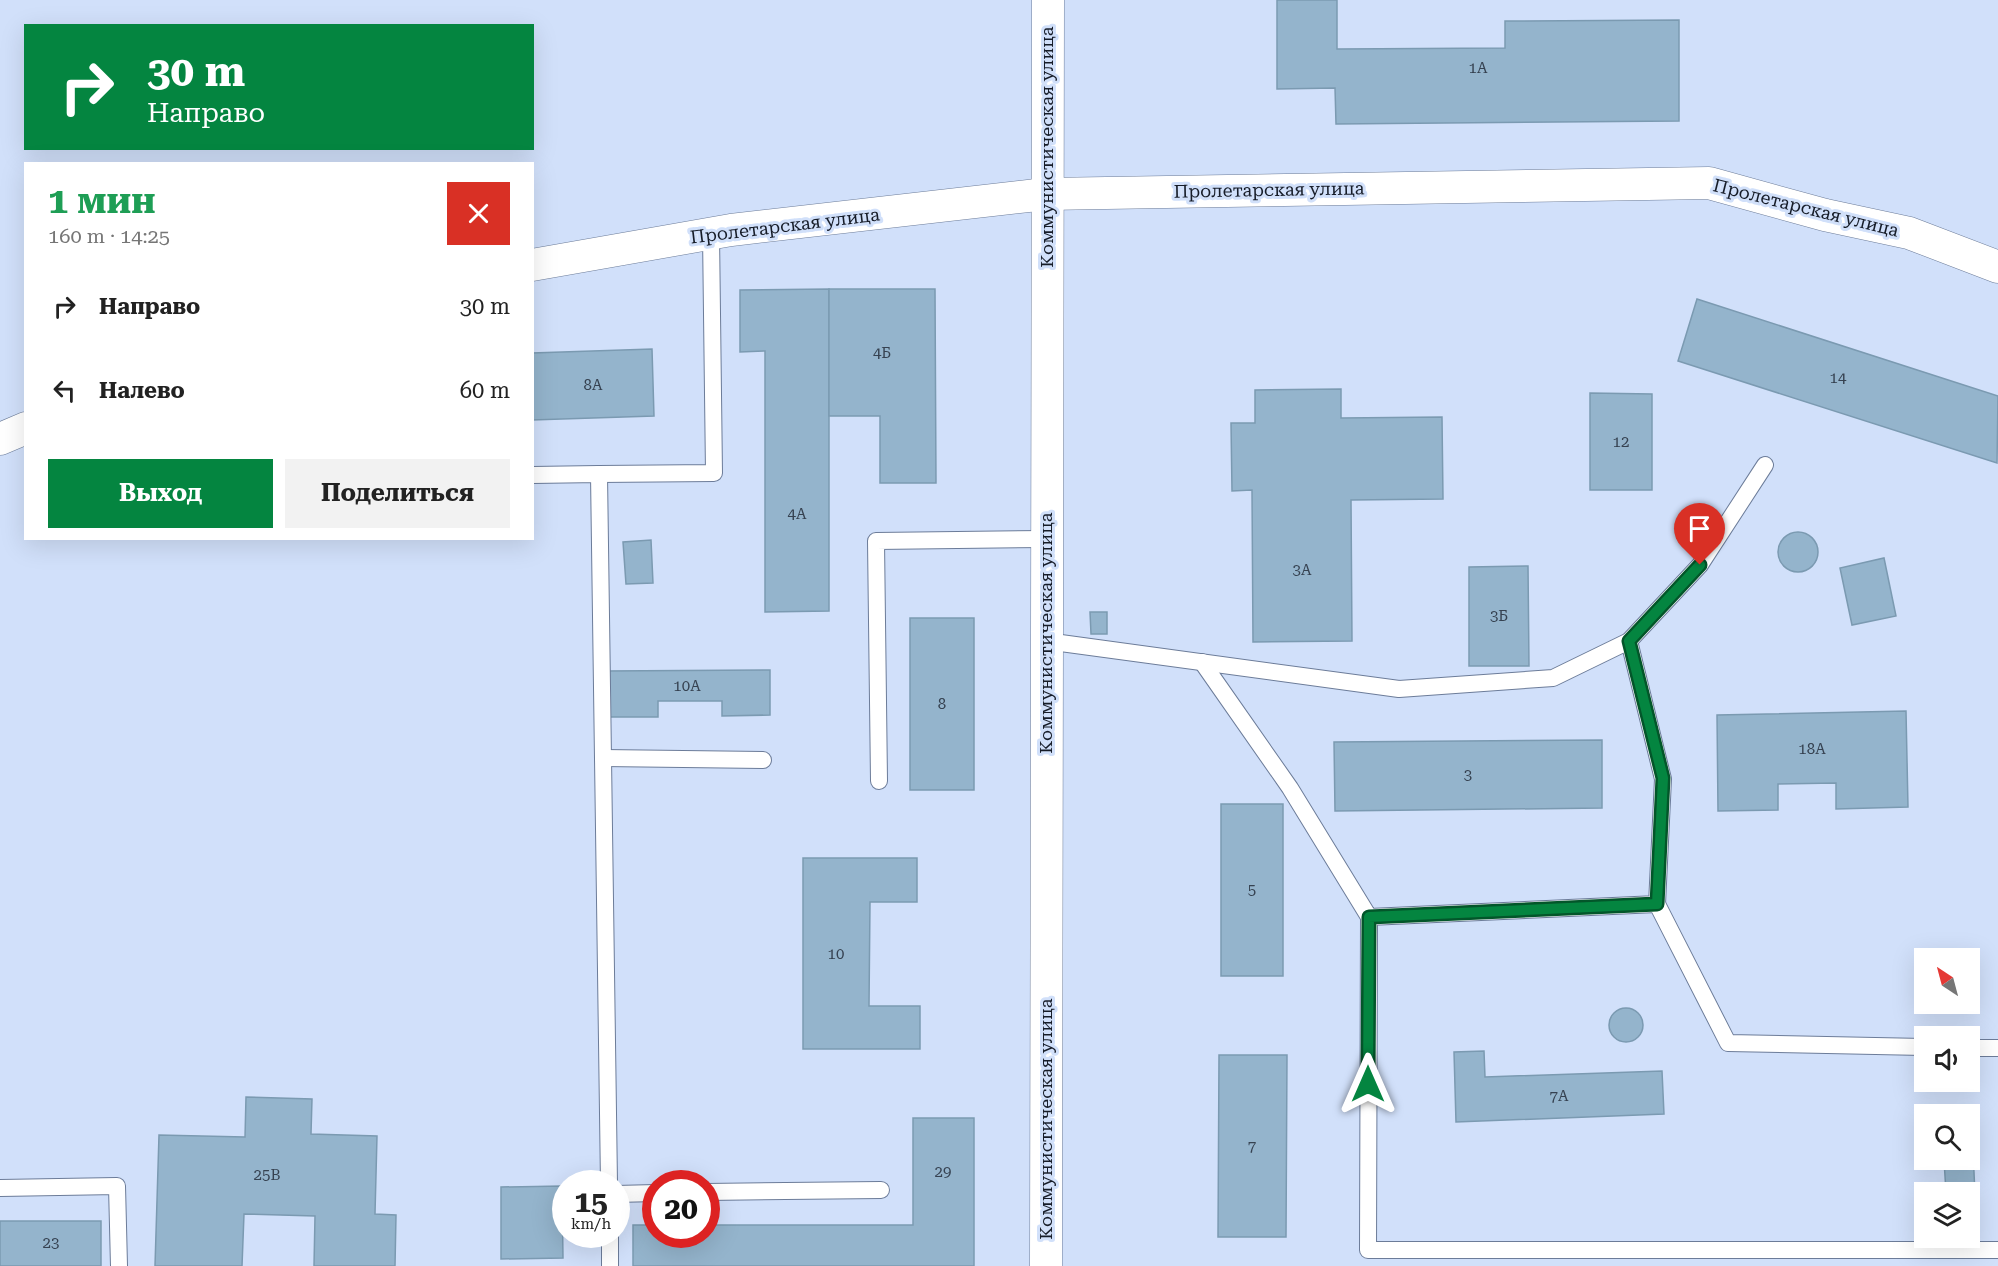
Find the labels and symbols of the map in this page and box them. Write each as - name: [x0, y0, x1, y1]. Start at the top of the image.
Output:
- street label: Коммунистическая улица: [1036, 26, 1057, 268]
- house number: 1А: [1469, 59, 1488, 77]
- street label: Пролетарская улица: [1711, 174, 1901, 241]
- street label: Пролетарская улица: [1173, 177, 1365, 202]
- street label: Пролетарская улица: [689, 203, 881, 248]
- house number: 4Б: [873, 344, 891, 362]
- house number: 14: [1830, 369, 1847, 387]
- house number: 8А: [584, 376, 603, 394]
- house number: 12: [1613, 433, 1629, 451]
- pin: [1674, 503, 1725, 565]
- house number: 4А: [788, 505, 807, 523]
- street label: Коммунистическая улица: [1035, 512, 1056, 754]
- house number: 3А: [1293, 561, 1312, 579]
- house number: 3Б: [1490, 607, 1508, 625]
- house number: 10А: [673, 677, 701, 695]
- house number: 8: [938, 695, 946, 713]
- house number: 18А: [1798, 740, 1826, 758]
- house number: 3: [1464, 766, 1472, 784]
- house number: 5: [1248, 881, 1256, 899]
- house number: 10: [828, 945, 844, 963]
- north arrow: [1914, 948, 1980, 1014]
- street label: Коммунистическая улица: [1035, 998, 1056, 1240]
- position arrow: [1336, 1052, 1400, 1116]
- house number: 7А: [1550, 1087, 1569, 1105]
- house number: 7: [1248, 1137, 1256, 1155]
- house number: 29: [935, 1163, 951, 1181]
- house number: 25В: [254, 1166, 280, 1184]
- speed limit sign: 20: [642, 1170, 720, 1248]
- house number: 23: [43, 1234, 59, 1252]

